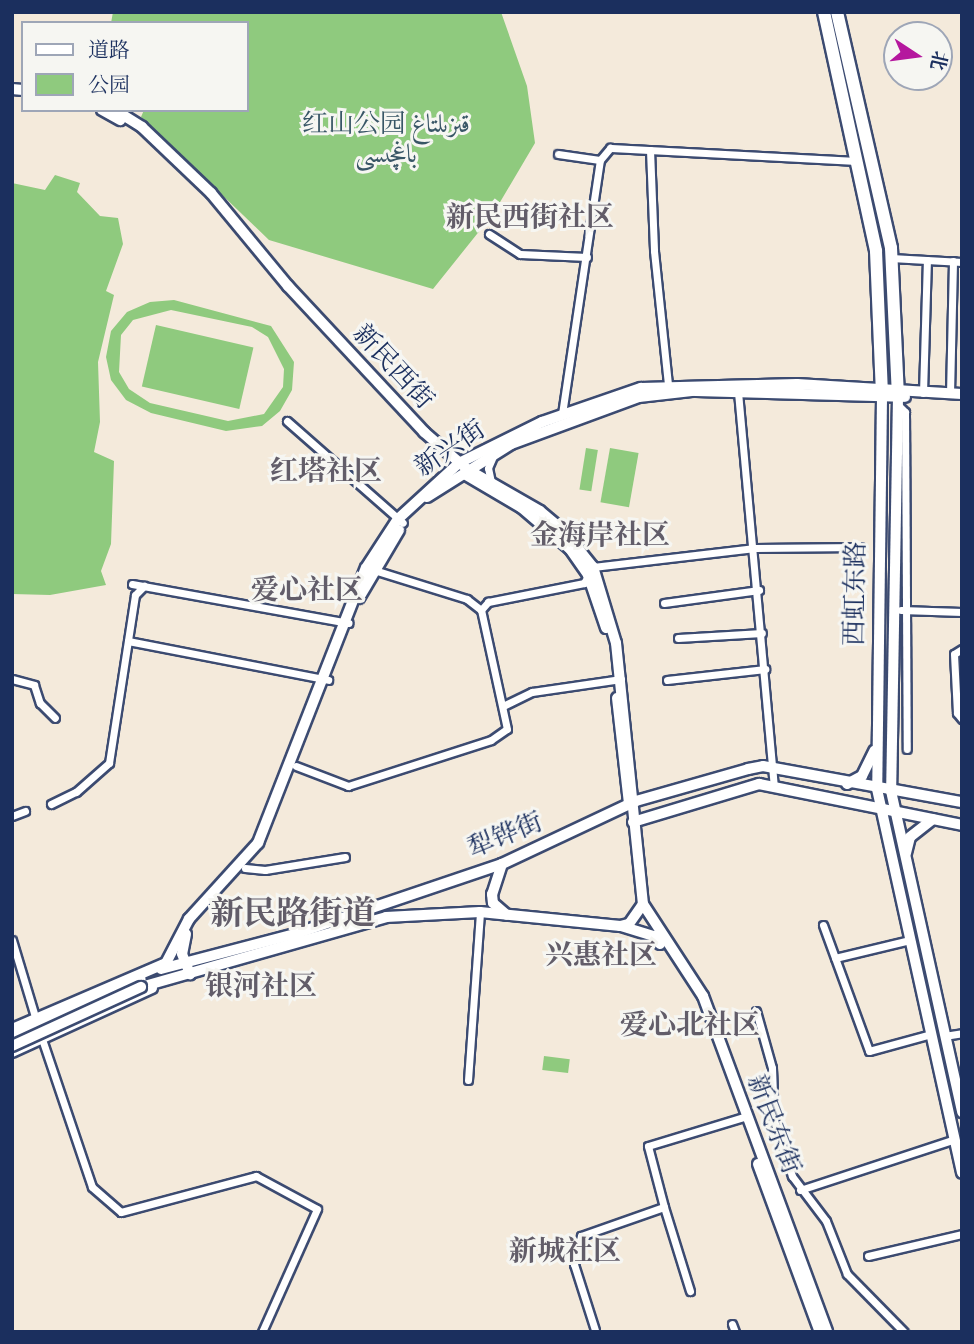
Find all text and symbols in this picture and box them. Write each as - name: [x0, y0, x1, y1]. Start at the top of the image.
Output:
- legend: [21, 21, 248, 112]
- north arrow: [883, 21, 953, 91]
- text: 道路: [88, 37, 130, 67]
- text: 北: [922, 48, 952, 73]
- text: 公园: [88, 72, 130, 102]
- park label: 红山公园 قىزىلتاغ باغچىسى: [302, 110, 470, 172]
- district label: 新民西街社区: [446, 202, 614, 236]
- street label: 新民西街: [345, 319, 439, 417]
- street label: 新兴街: [410, 415, 492, 485]
- district label: 红塔社区: [270, 456, 382, 490]
- district label: 金海岸社区: [530, 520, 670, 554]
- street label: 西虹东路: [840, 542, 874, 646]
- district label: 爱心社区: [251, 575, 363, 609]
- street label: 犁铧街: [464, 808, 548, 866]
- district label: 新民路街道: [211, 897, 375, 937]
- district label: 兴惠社区: [545, 940, 657, 974]
- district label: 银河社区: [205, 971, 317, 1005]
- district label: 爱心北社区: [620, 1010, 760, 1044]
- street label: 新民东街: [739, 1071, 805, 1179]
- district label: 新城社区: [509, 1236, 621, 1270]

